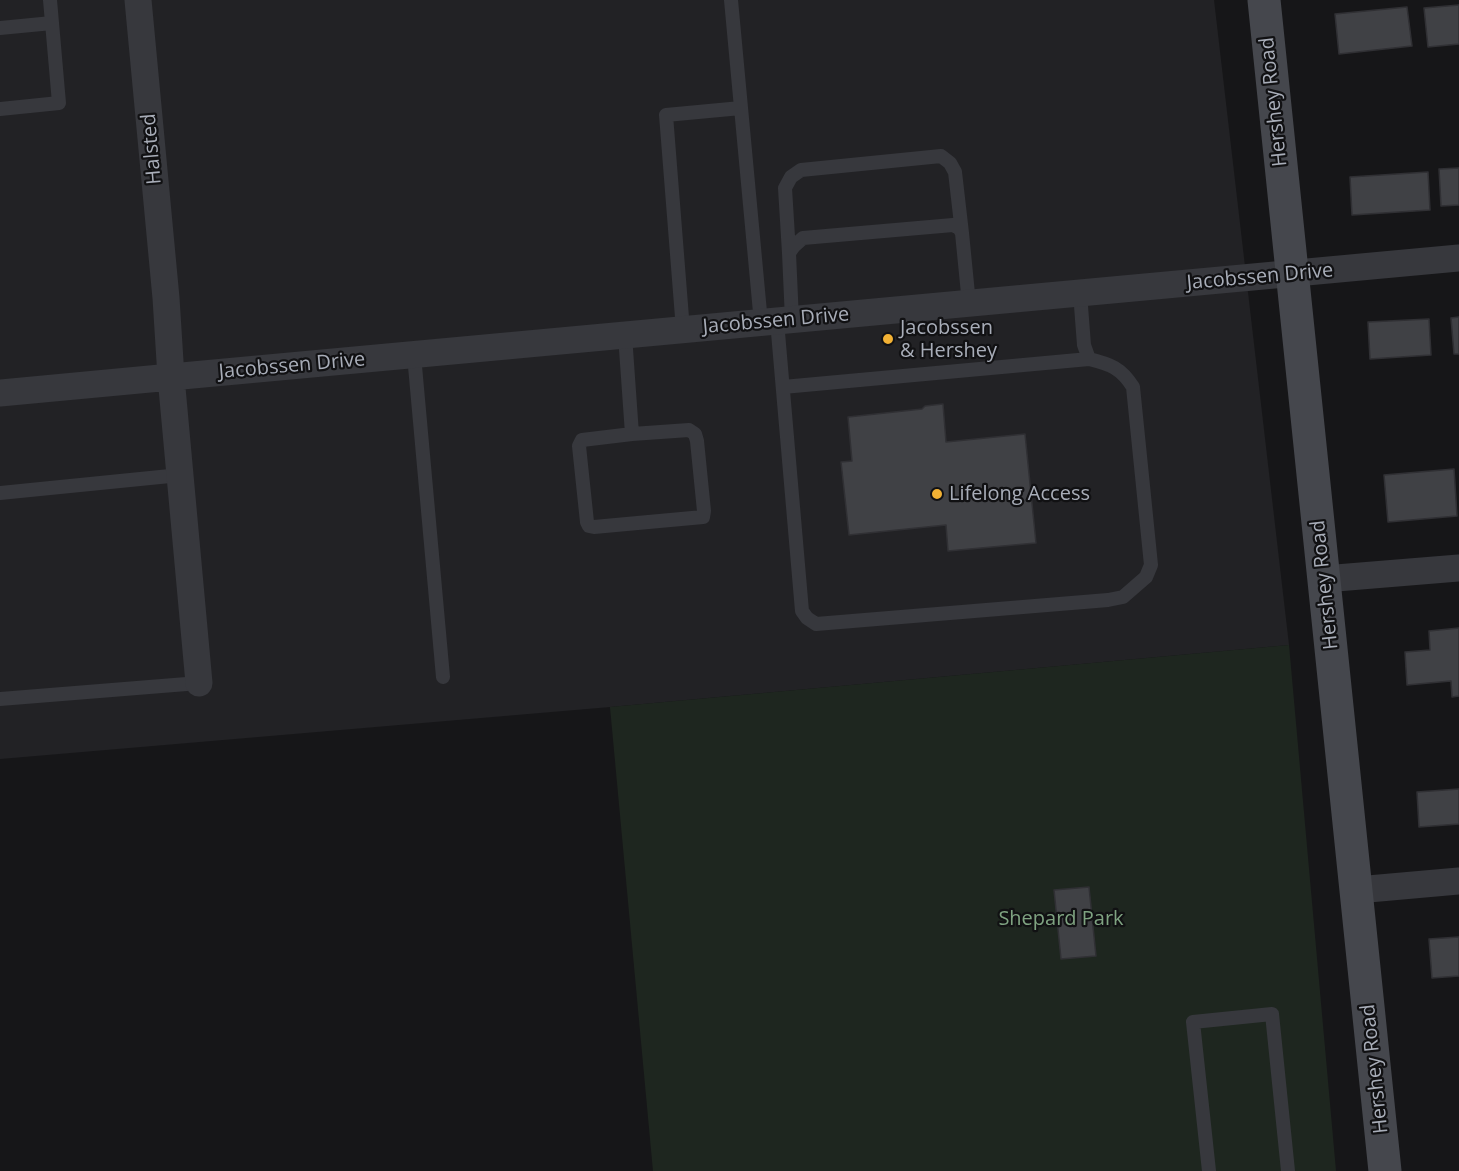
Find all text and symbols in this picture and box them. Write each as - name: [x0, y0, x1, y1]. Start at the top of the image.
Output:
- street label: Hershey Road: [1255, 36, 1293, 168]
- street label: Halsted: [137, 113, 167, 185]
- street label: Jacobssen Drive: [1186, 259, 1334, 295]
- street label: Jacobssen Drive: [702, 303, 850, 339]
- place label: Jacobssen & Hershey: [900, 316, 997, 363]
- marker: Jacobssen & Hershey: [881, 332, 895, 346]
- street label: Jacobssen Drive: [218, 348, 366, 384]
- place label: Lifelong Access: [949, 482, 1090, 506]
- marker: Lifelong Access: [930, 487, 944, 501]
- street label: Hershey Road: [1306, 519, 1344, 651]
- park label: Shepard Park: [998, 907, 1124, 931]
- street label: Hershey Road: [1356, 1003, 1394, 1135]

